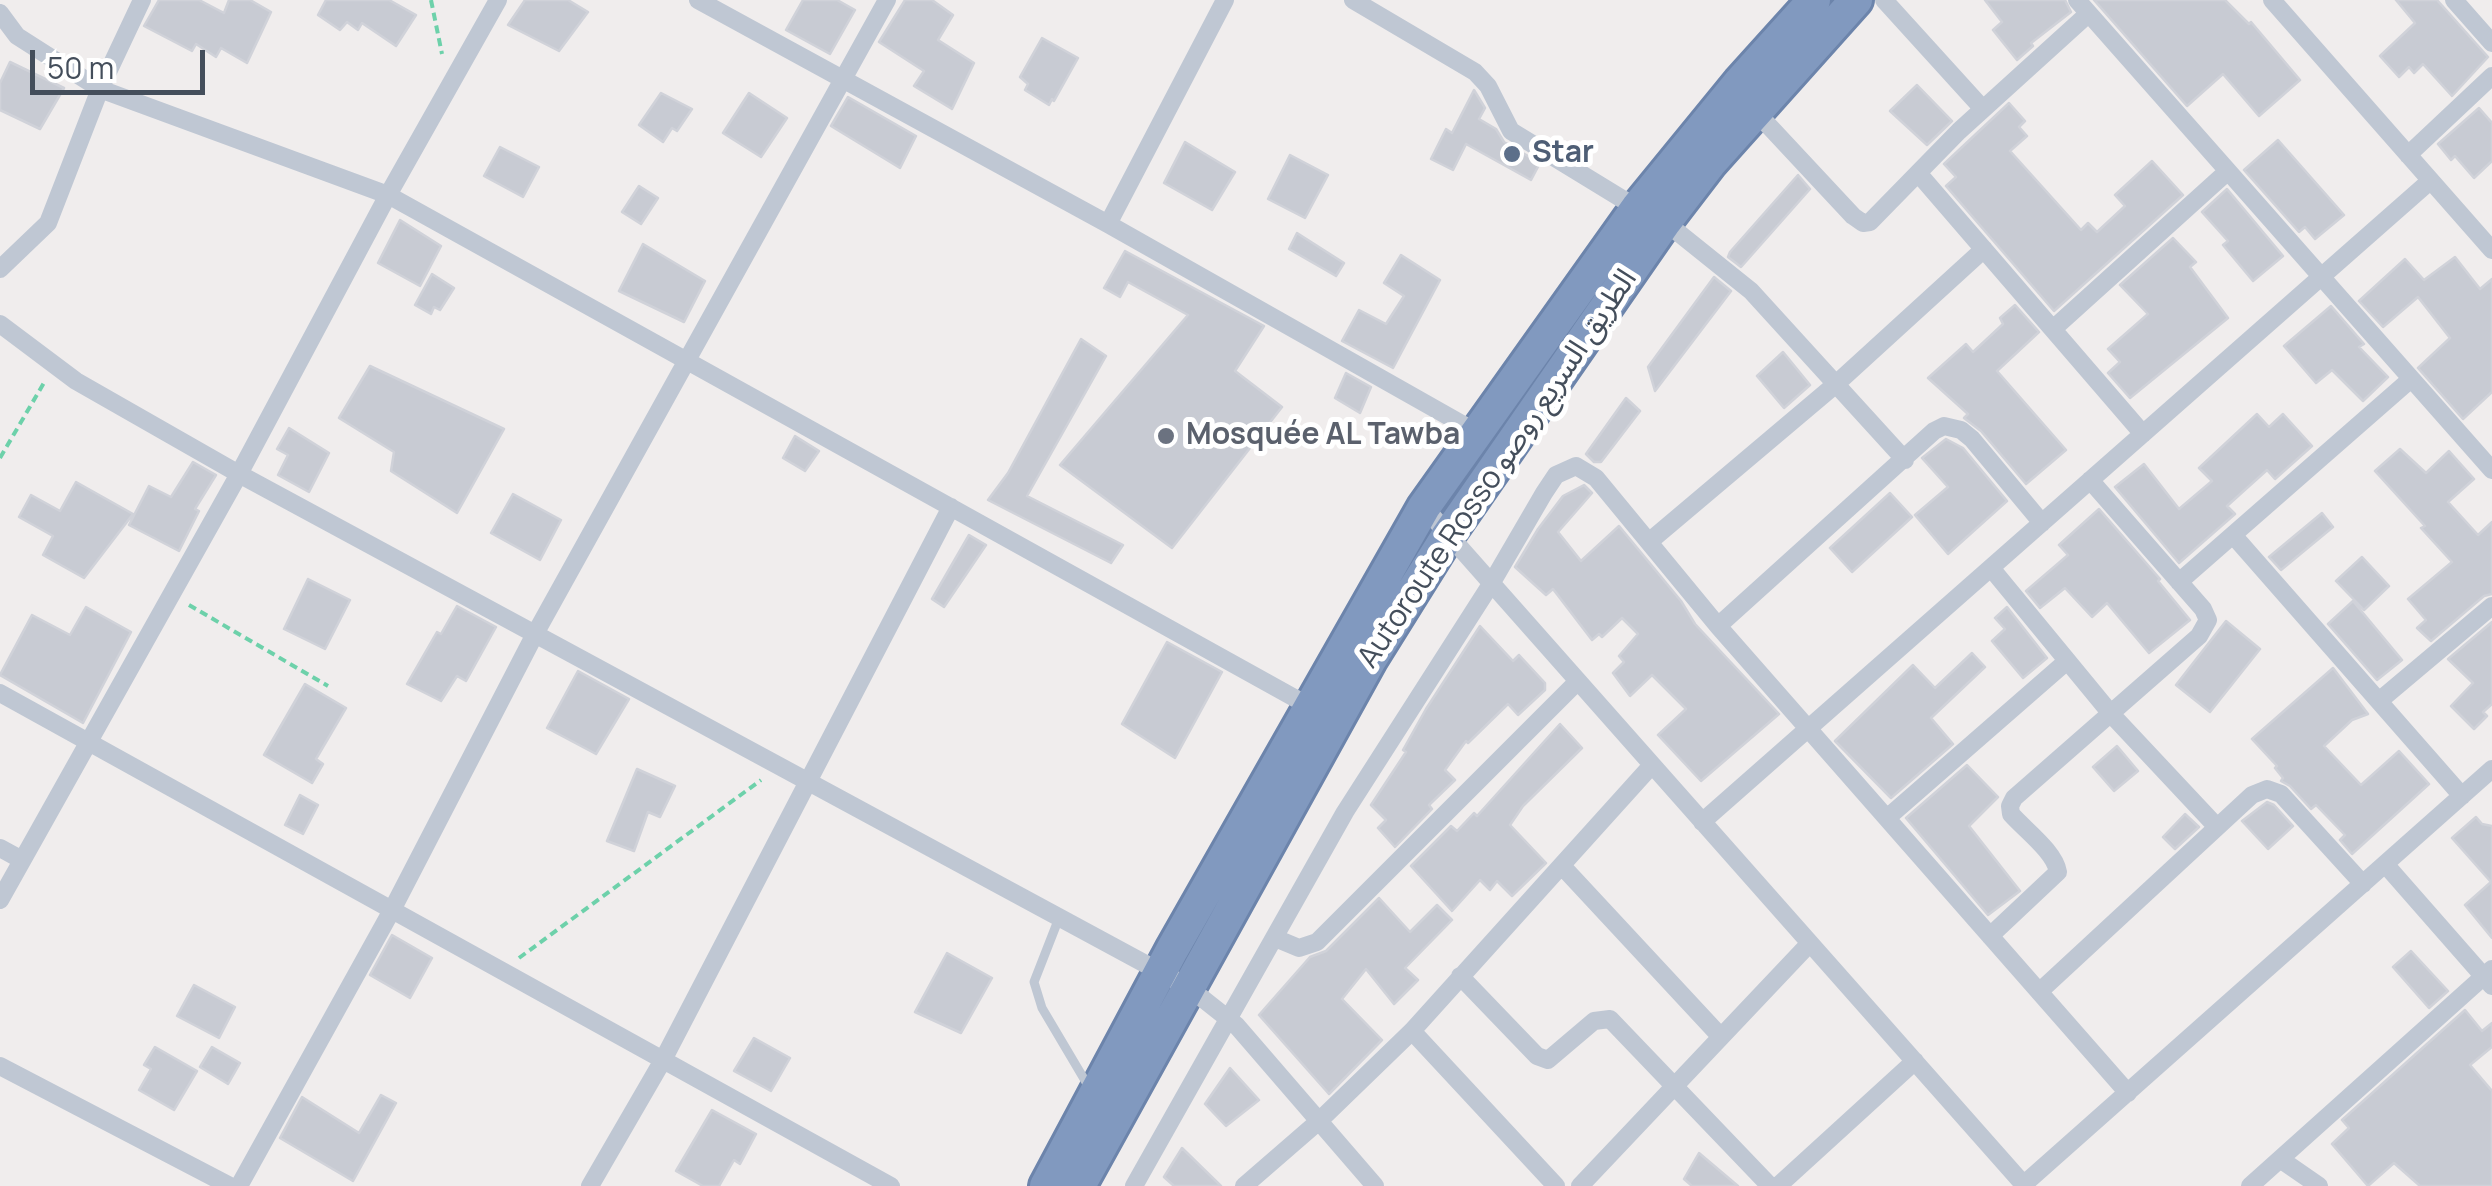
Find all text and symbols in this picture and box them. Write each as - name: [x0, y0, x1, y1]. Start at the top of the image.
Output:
- scale bar: [35, 30, 210, 92]
- text: 50 m: [47, 47, 114, 88]
- place label: Star: [1532, 136, 1594, 172]
- marker: Star: [1501, 143, 1523, 165]
- street label: Autoroute Rosso الطريق السريع روصو: [1351, 263, 1645, 675]
- place label: Mosquée AL Tawba: [1186, 418, 1460, 454]
- marker: Mosquée AL Tawba: [1155, 425, 1177, 447]

